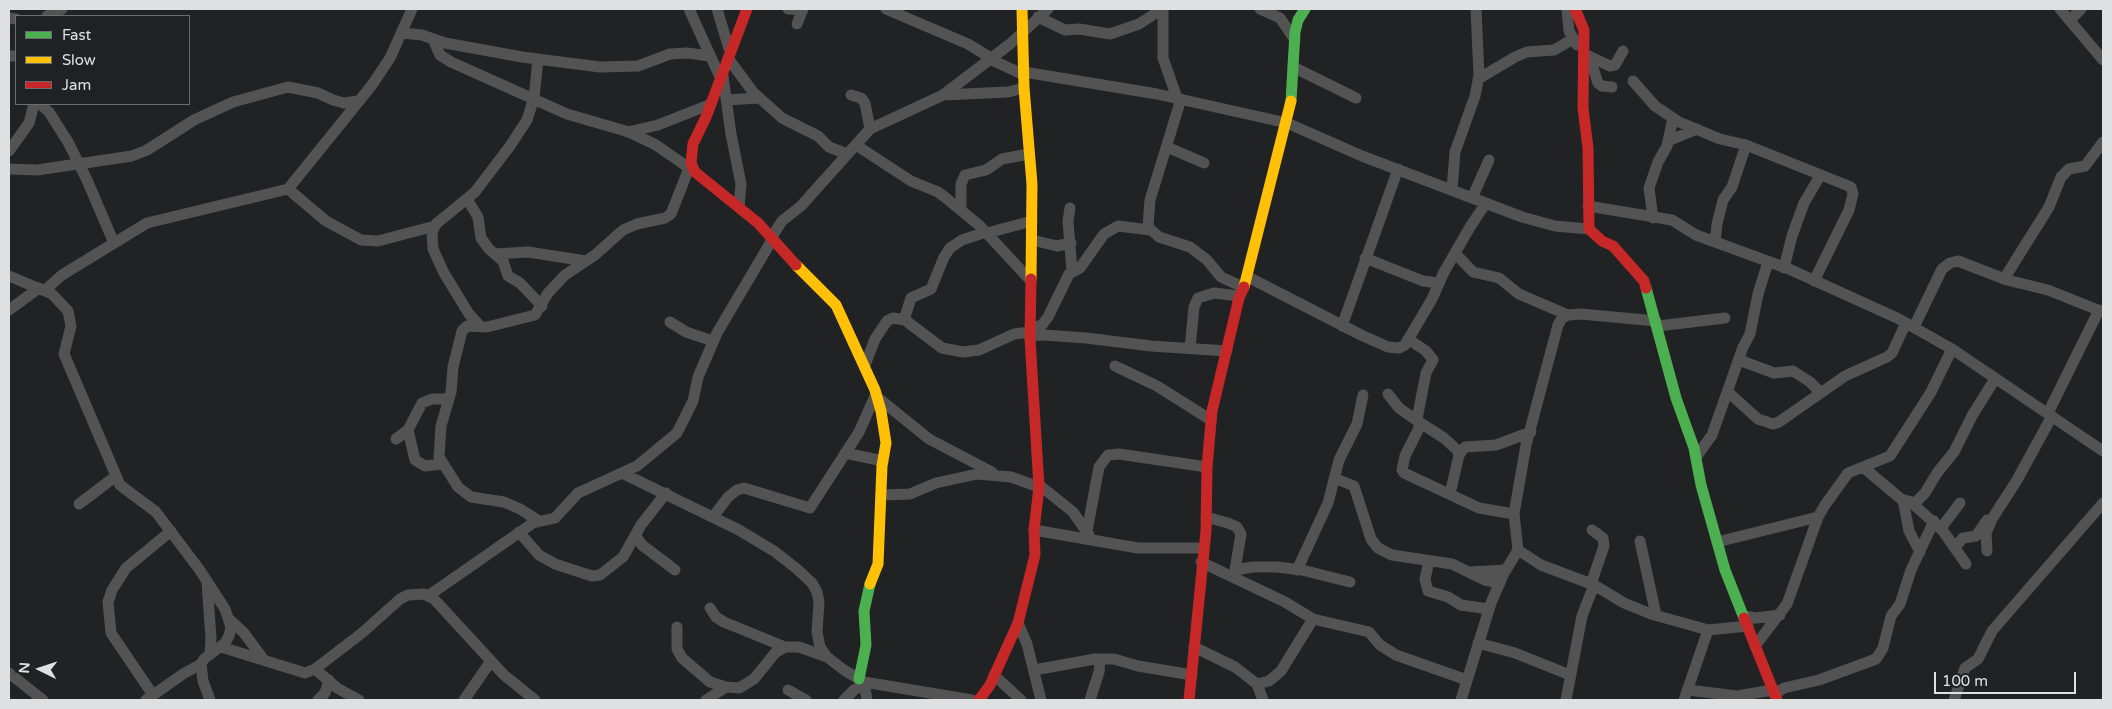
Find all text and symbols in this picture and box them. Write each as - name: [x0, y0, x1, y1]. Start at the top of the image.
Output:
- legend: [15, 15, 190, 105]
- text: Fast: [62, 26, 91, 44]
- text: Slow: [62, 51, 96, 69]
- text: Jam: [62, 76, 91, 94]
- north arrow: [15, 644, 65, 694]
- text: N: [16, 662, 33, 674]
- scale bar: [1937, 662, 2080, 694]
- text: 100 m: [1942, 672, 1988, 690]

